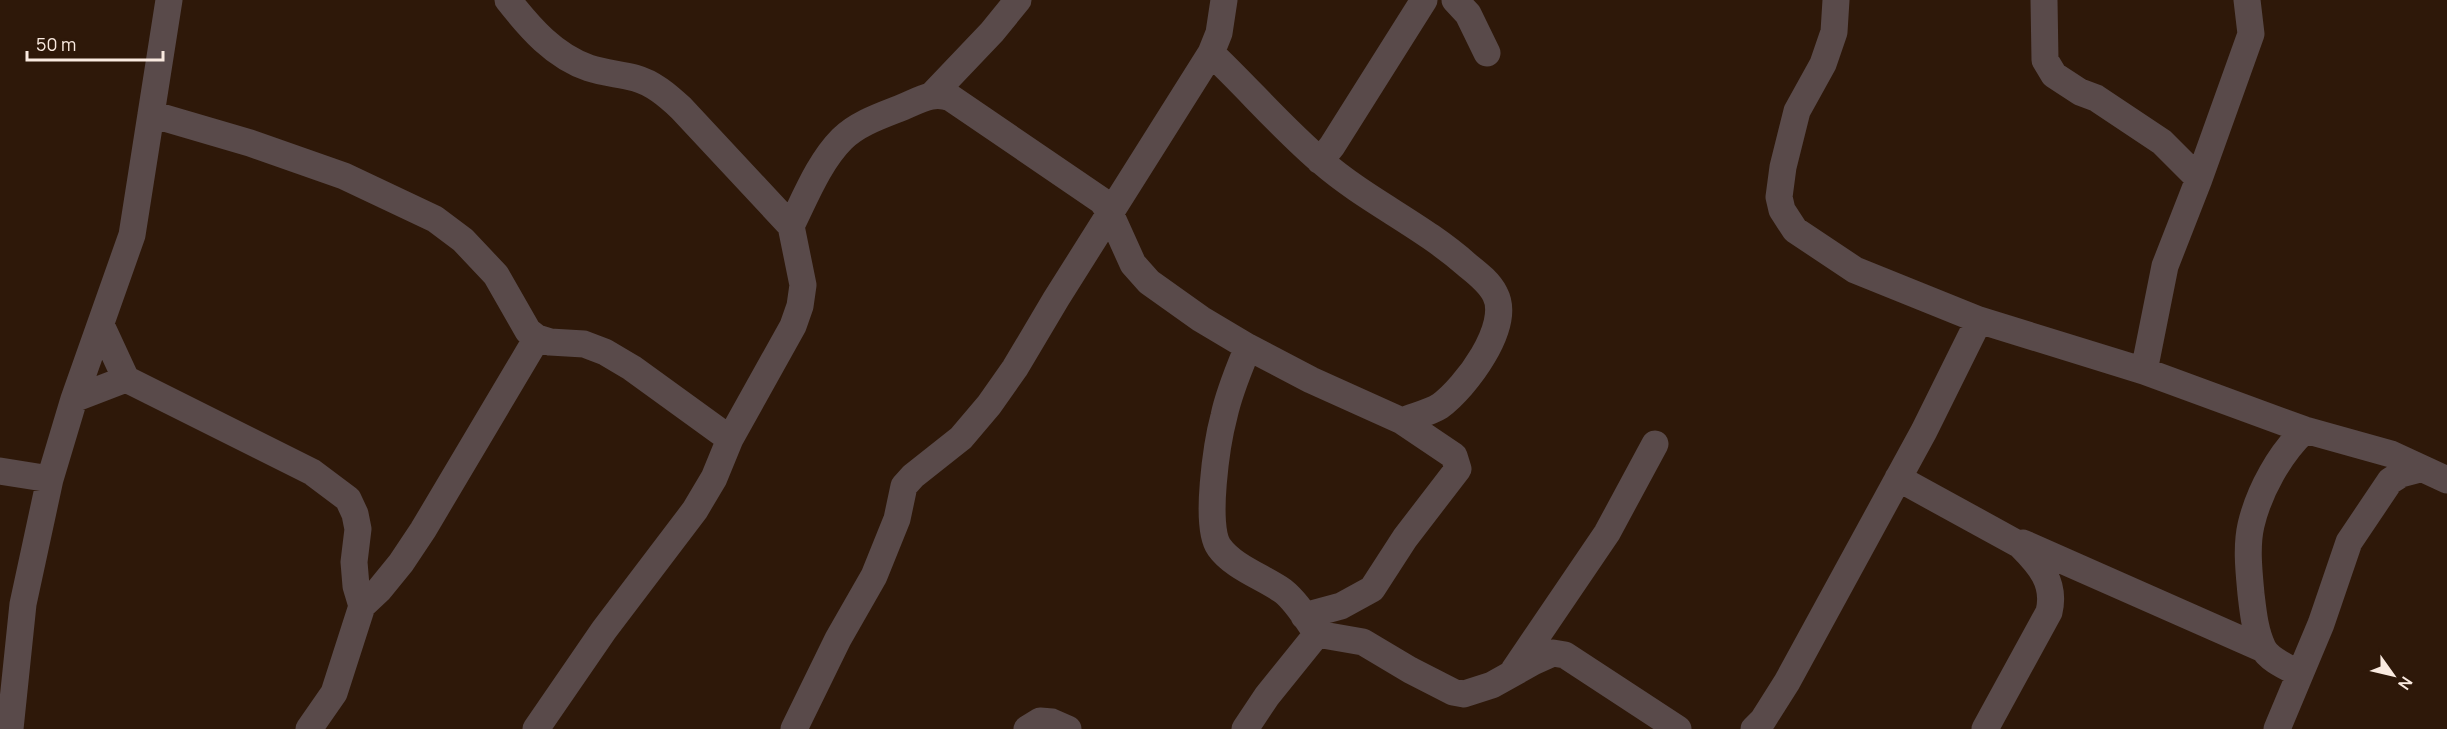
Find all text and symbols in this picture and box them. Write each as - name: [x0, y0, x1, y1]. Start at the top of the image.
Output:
- scale bar: [27, 24, 164, 62]
- text: 50 m: [36, 32, 76, 56]
- north arrow: [2363, 645, 2423, 705]
- text: N: [2393, 672, 2418, 694]

